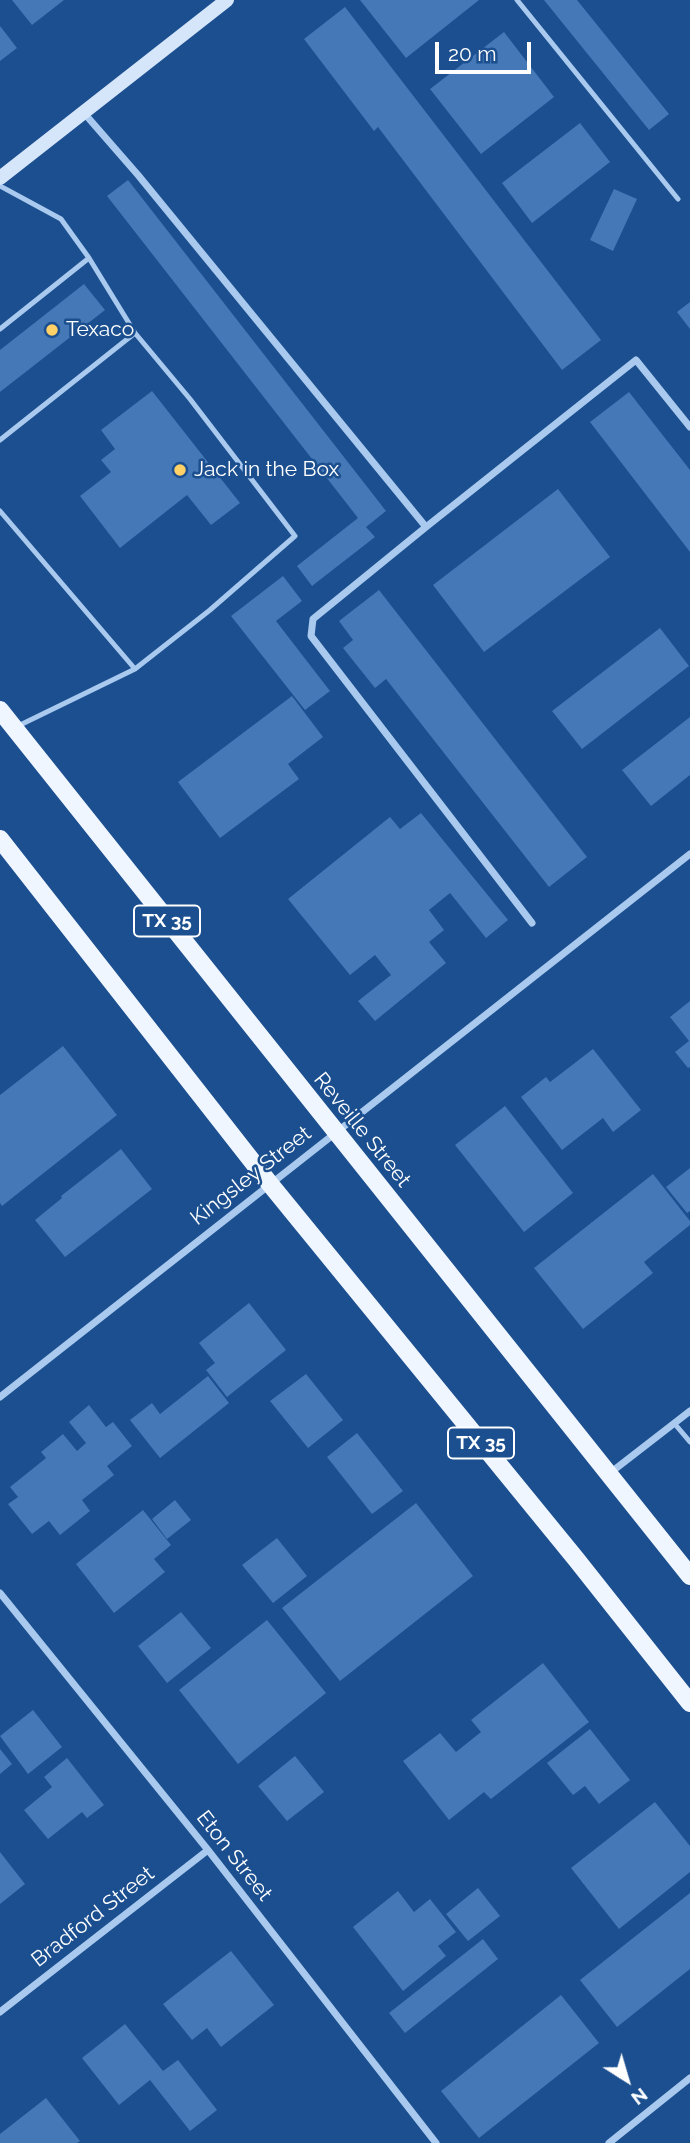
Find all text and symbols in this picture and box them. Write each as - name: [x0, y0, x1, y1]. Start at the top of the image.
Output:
- scale bar: [438, 28, 534, 72]
- text: 20 m: [448, 41, 496, 66]
- place label: Texaco: [66, 317, 134, 343]
- marker: Texaco: [44, 322, 60, 338]
- place label: Jack in the Box: [194, 457, 339, 483]
- marker: Jack in the Box: [172, 462, 188, 478]
- road number: TX 35: [134, 906, 200, 937]
- street label: Reveille Street: [308, 1067, 416, 1193]
- street label: Kingsley Street: [186, 1121, 316, 1231]
- road number: TX 35: [448, 1428, 514, 1458]
- street label: Eton Street: [191, 1806, 277, 1906]
- street label: Bradford Street: [27, 1861, 159, 1973]
- north arrow: [592, 2045, 662, 2115]
- text: N: [627, 2084, 652, 2110]

